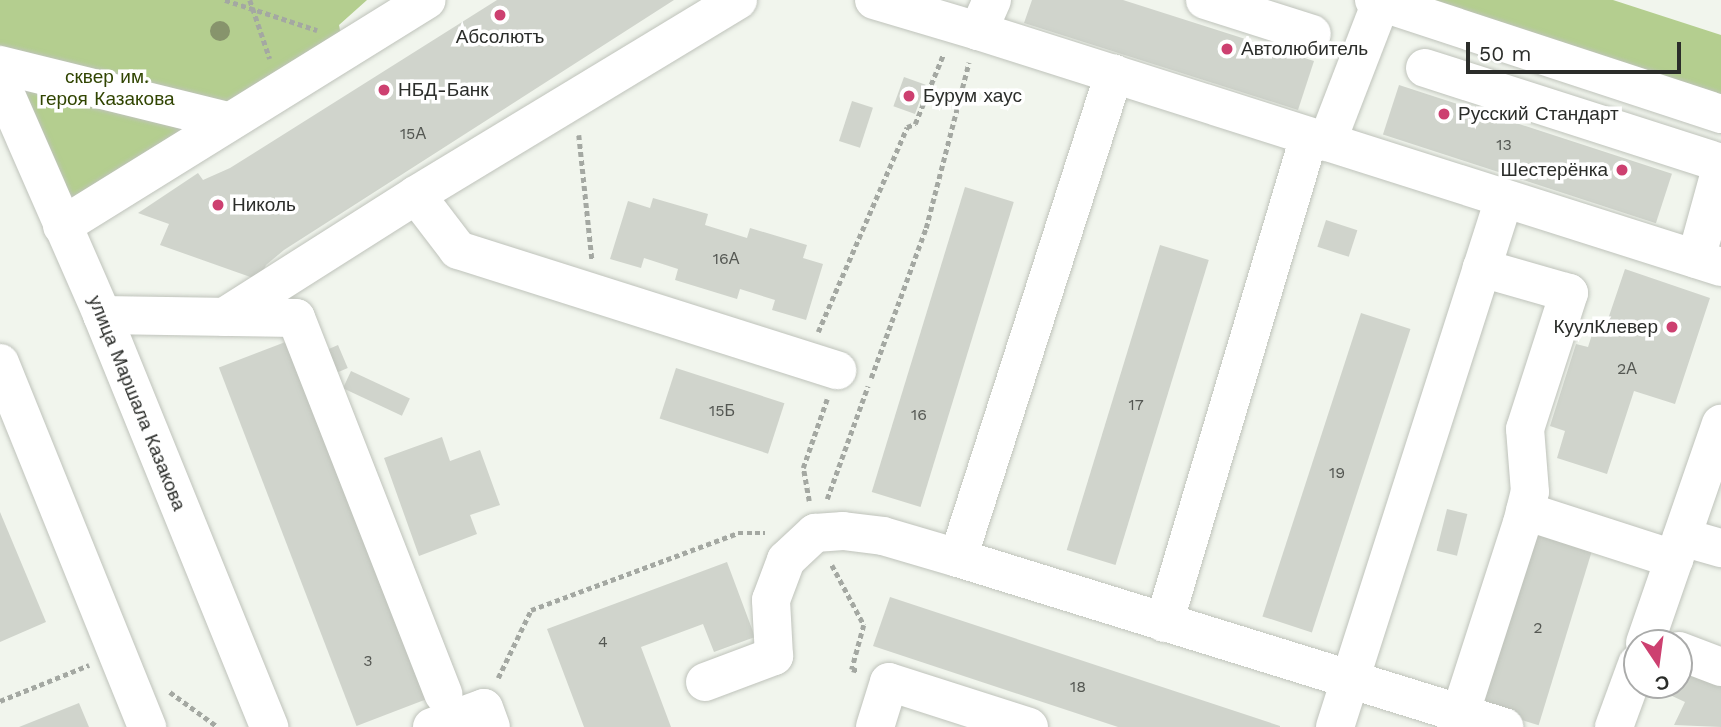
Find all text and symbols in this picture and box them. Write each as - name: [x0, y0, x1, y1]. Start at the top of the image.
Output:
- marker: Абсолютъ: [492, 7, 508, 23]
- place label: Абсолютъ: [456, 26, 544, 48]
- scale bar: [1469, 28, 1684, 72]
- place label: Автолюбитель: [1241, 38, 1368, 60]
- marker: Автолюбитель: [1219, 41, 1235, 57]
- text: 50 m: [1479, 41, 1531, 66]
- park label: сквер им. героя Казакова: [39, 66, 175, 110]
- place label: НБД-Банк: [398, 79, 489, 101]
- marker: НБД-Банк: [376, 82, 392, 98]
- place label: Бурум хаус: [923, 85, 1022, 107]
- marker: Бурум хаус: [901, 88, 917, 104]
- place label: Русский Стандарт: [1458, 103, 1619, 125]
- marker: Русский Стандарт: [1436, 106, 1452, 122]
- house number: 15А: [400, 124, 426, 144]
- house number: 13: [1496, 135, 1512, 155]
- place label: Шестерёнка: [1501, 159, 1608, 181]
- marker: Шестерёнка: [1614, 162, 1630, 178]
- place label: Николь: [232, 194, 296, 216]
- marker: Николь: [210, 197, 226, 213]
- house number: 16А: [713, 249, 739, 269]
- street label: улица Маршала Казакова: [83, 292, 191, 514]
- place label: КуулКлевер: [1554, 316, 1658, 338]
- marker: КуулКлевер: [1664, 319, 1680, 335]
- house number: 2А: [1617, 359, 1637, 379]
- house number: 17: [1128, 395, 1144, 415]
- house number: 15Б: [709, 401, 735, 421]
- house number: 16: [911, 405, 927, 425]
- house number: 19: [1329, 463, 1345, 483]
- house number: 2: [1533, 618, 1543, 638]
- north arrow: [1623, 629, 1693, 699]
- house number: 4: [598, 632, 608, 652]
- house number: 3: [363, 651, 373, 671]
- text: С: [1653, 670, 1672, 696]
- house number: 18: [1070, 677, 1086, 697]

